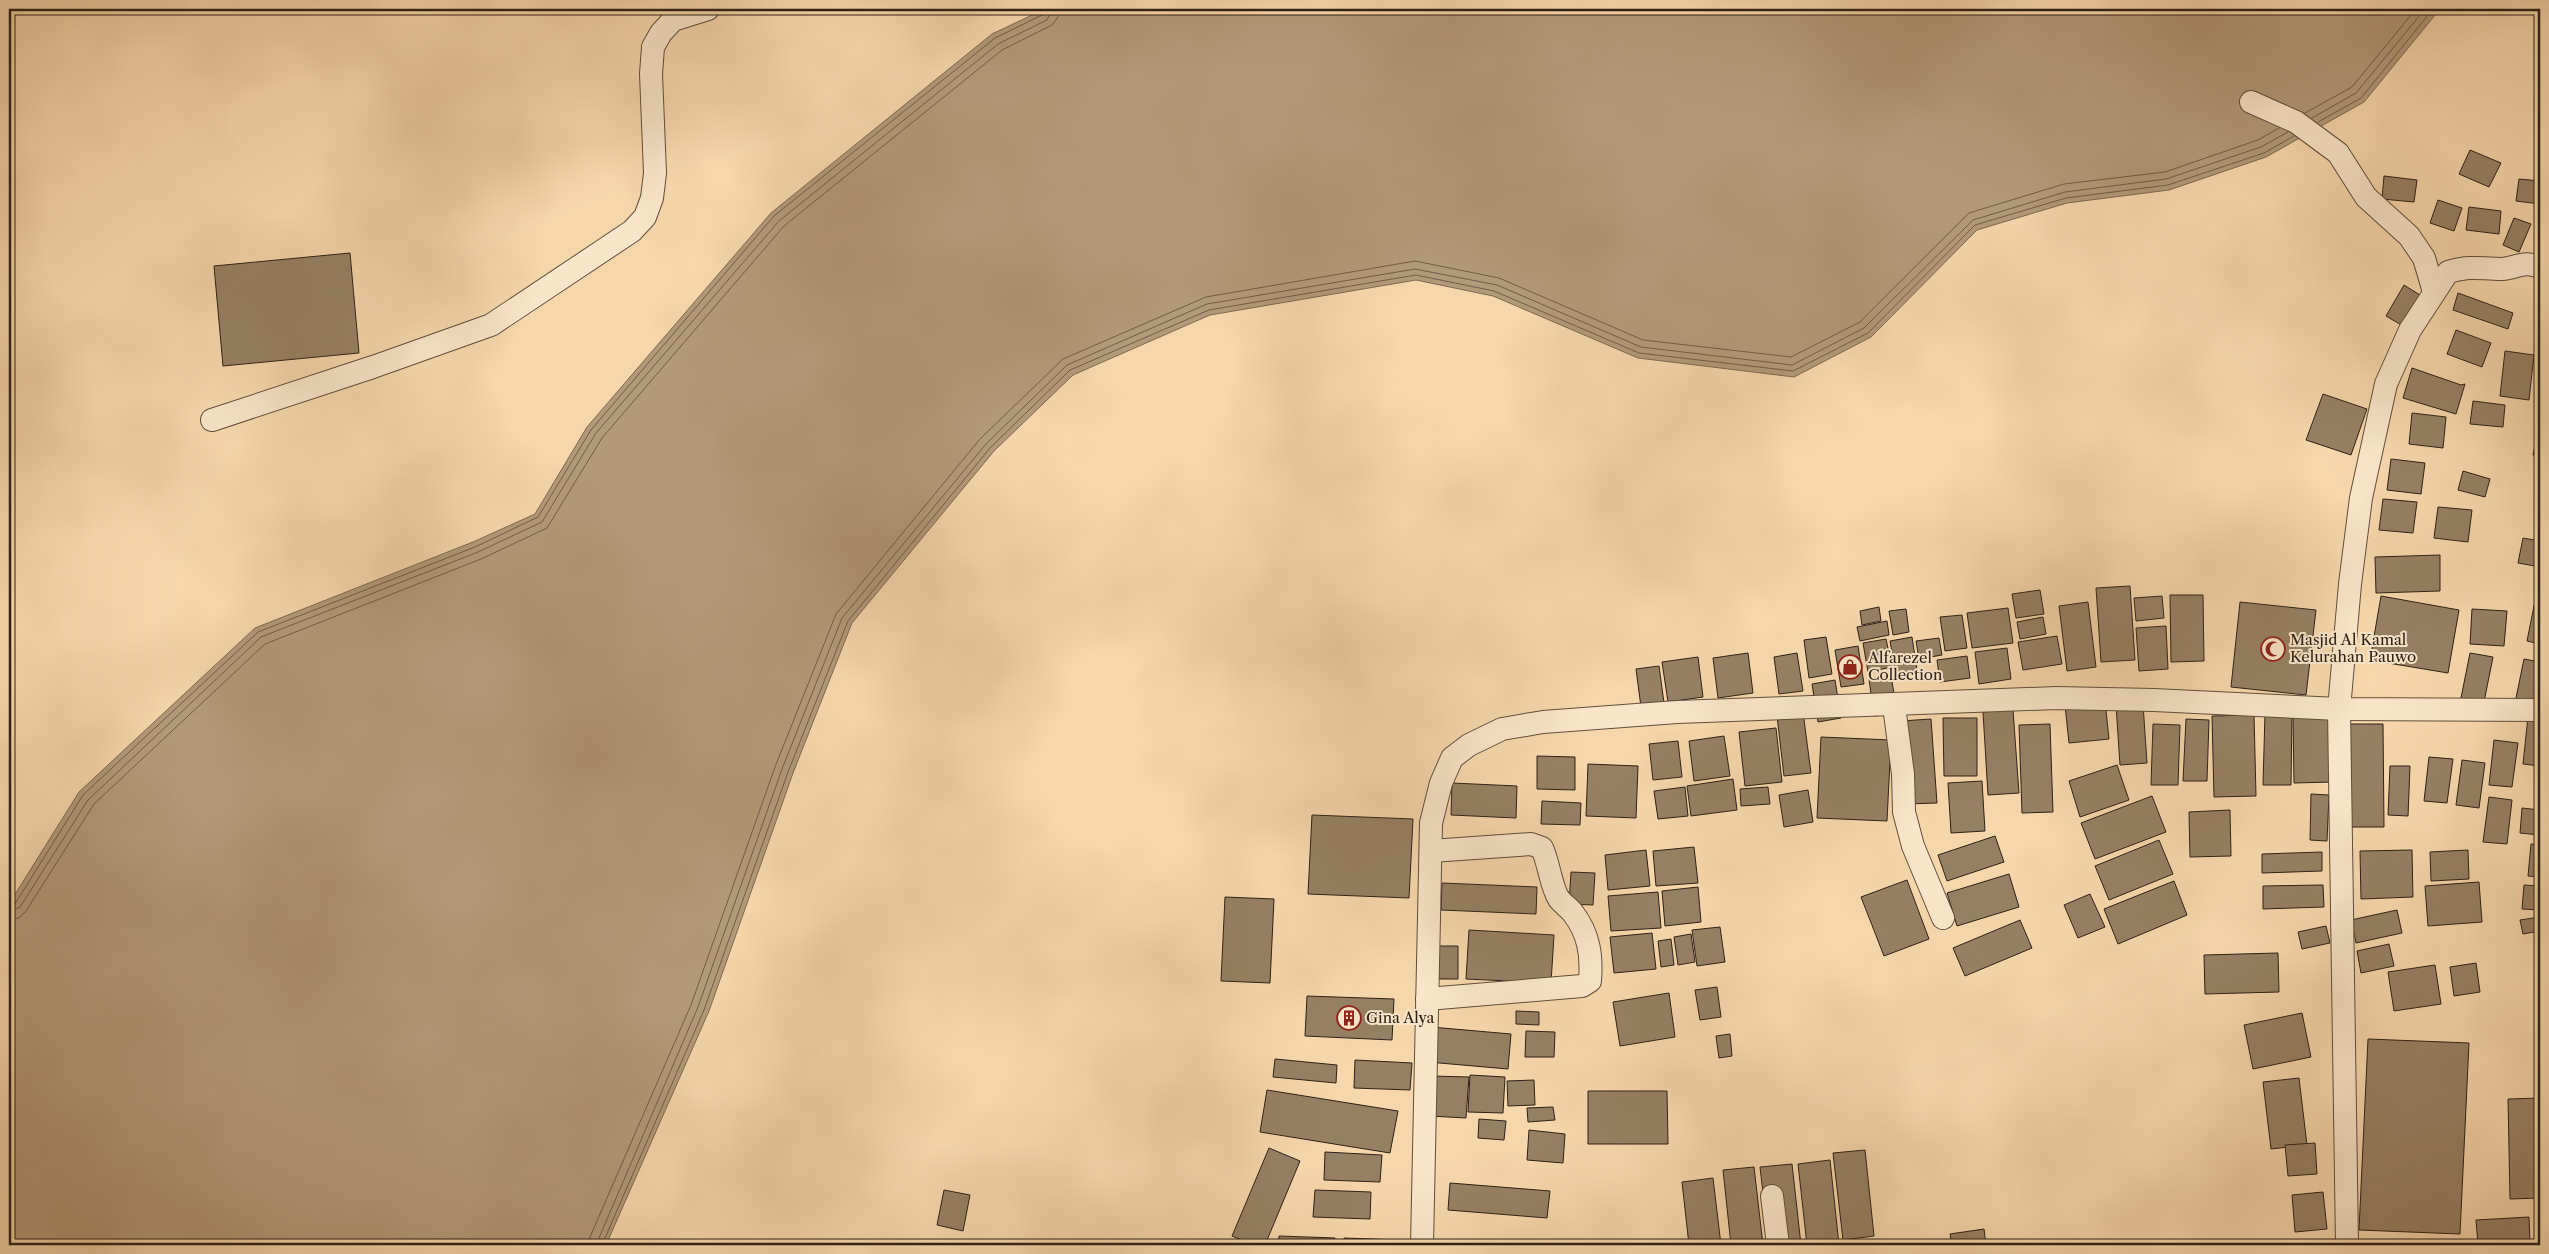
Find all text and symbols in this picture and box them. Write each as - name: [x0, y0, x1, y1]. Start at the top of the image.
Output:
- place label: Masjid Al Kamal Kelurahan Pauwo: [2290, 630, 2416, 666]
- mosque icon: Masjid Al Kamal Kelurahan Pauwo: [2260, 636, 2286, 662]
- place label: Alfarezel Collection: [1867, 648, 1943, 684]
- shop icon: Alfarezel Collection: [1837, 654, 1863, 680]
- building icon: Gina Alya: [1336, 1005, 1362, 1031]
- place label: Gina Alya: [1366, 1008, 1435, 1027]

